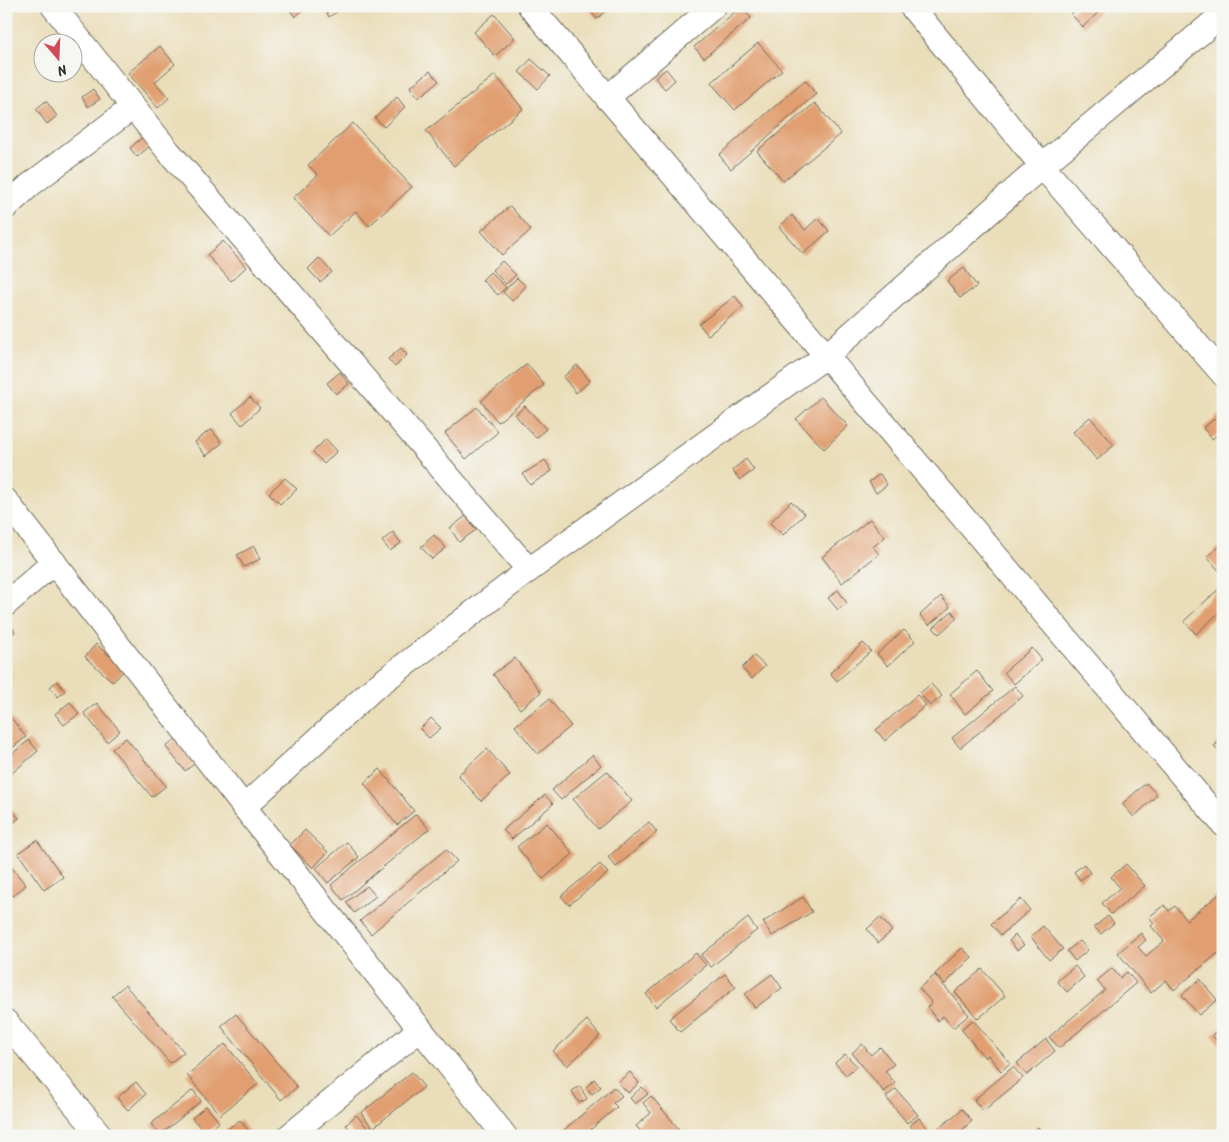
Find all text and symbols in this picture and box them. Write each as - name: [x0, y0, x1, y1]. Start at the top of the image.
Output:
- north arrow: [32, 32, 82, 82]
- text: N: [54, 58, 70, 81]

